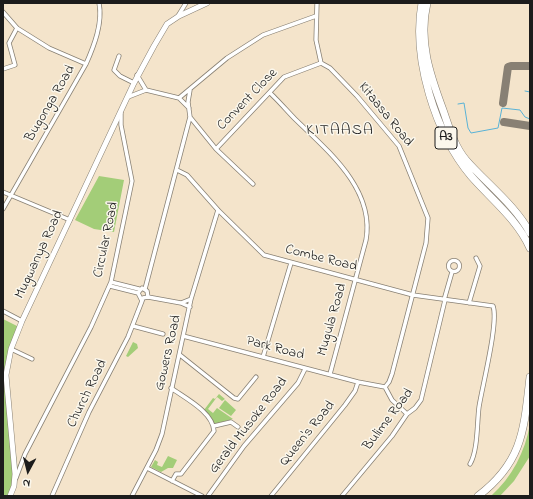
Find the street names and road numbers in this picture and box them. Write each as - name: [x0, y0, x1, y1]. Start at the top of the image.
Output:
- street label: Bugonga Road: [22, 63, 80, 145]
- street label: Convent Close: [214, 65, 282, 135]
- street label: Kitaasa Road: [354, 79, 416, 151]
- road number: A3: [435, 127, 457, 149]
- street label: Circular Road: [91, 201, 123, 279]
- street label: Mugwanya Road: [12, 208, 68, 302]
- street label: Combe Road: [283, 242, 359, 276]
- street label: Mugula Road: [315, 282, 351, 358]
- street label: Gowers Road: [152, 314, 186, 392]
- street label: Park Road: [244, 333, 306, 365]
- street label: Church Road: [64, 357, 112, 431]
- street label: Gerald Musoke Road: [206, 375, 292, 477]
- street label: Bulime Road: [360, 386, 418, 454]
- street label: Queen's Road: [277, 398, 339, 470]

